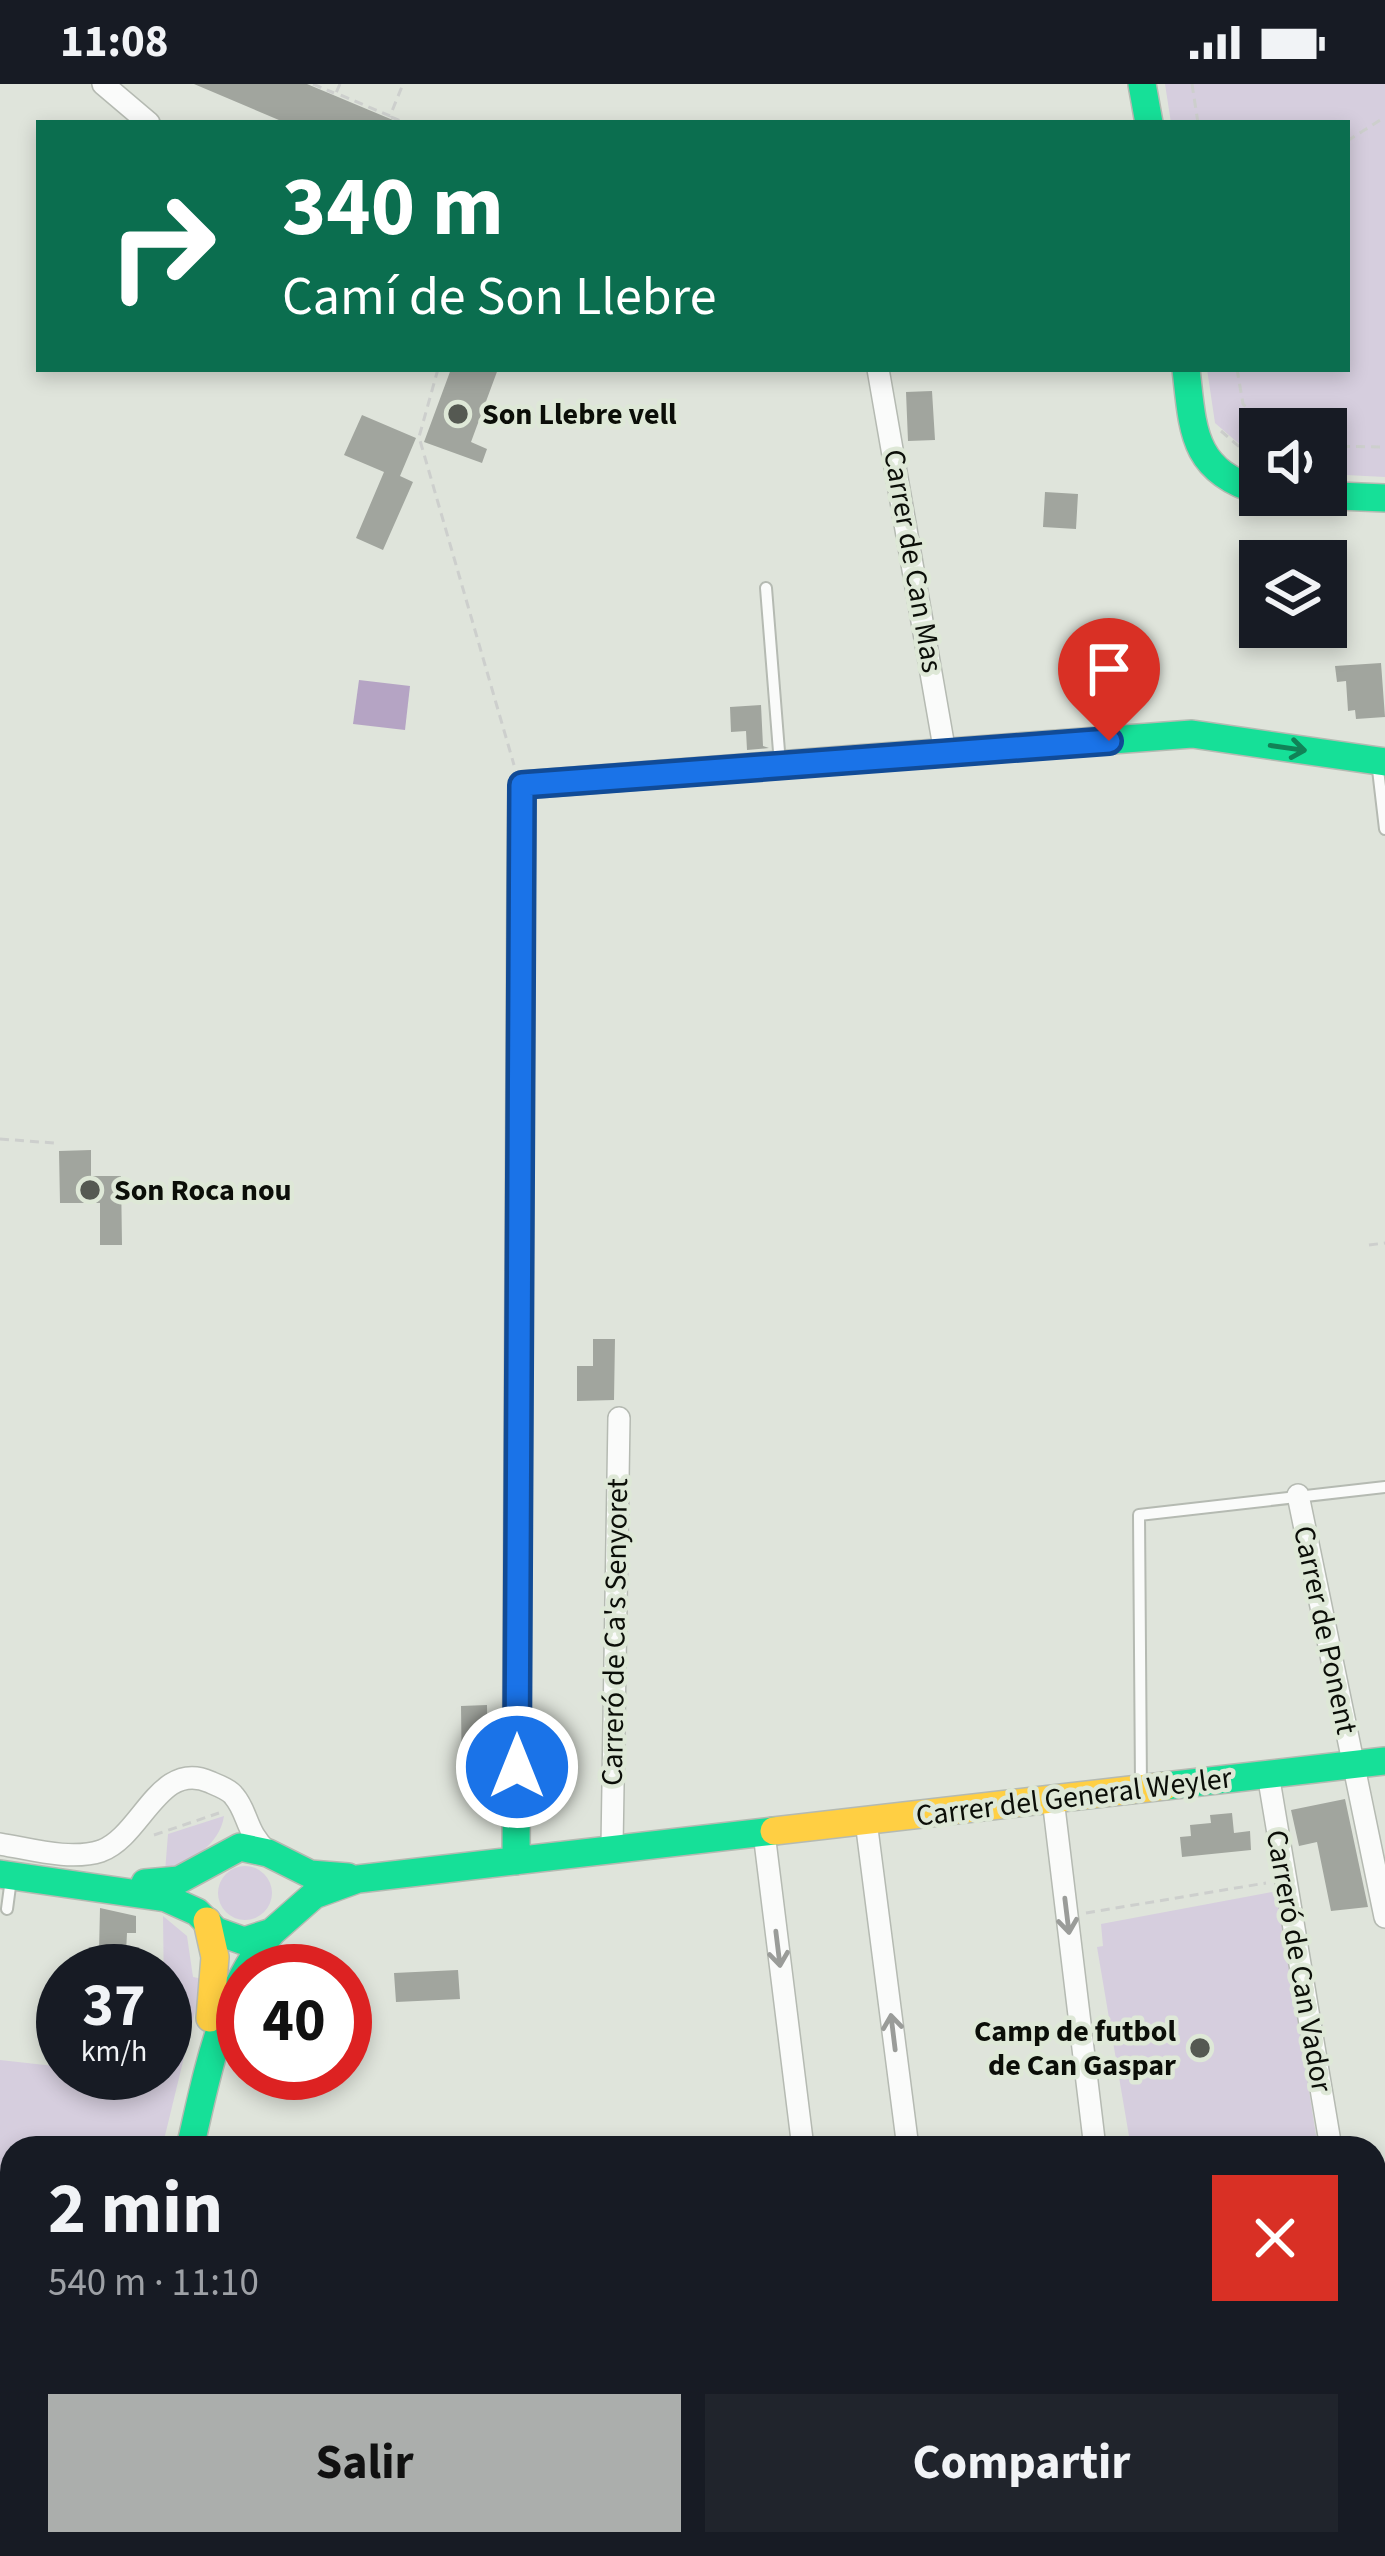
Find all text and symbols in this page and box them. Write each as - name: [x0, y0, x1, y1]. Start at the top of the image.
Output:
- text: 11:08: [60, 10, 169, 74]
- text: 340 m: [282, 148, 504, 268]
- icon: right: [84, 168, 240, 324]
- text: Camí de Son Llebre: [282, 259, 717, 336]
- place label: Son Llebre vell: [482, 393, 677, 436]
- marker: Son Llebre vell: [445, 401, 471, 427]
- map controls: [1239, 408, 1347, 648]
- button: sound: [1239, 408, 1347, 516]
- street label: Carrer de Can Mas: [872, 446, 954, 676]
- button: layers: [1239, 540, 1347, 648]
- pin: [1058, 618, 1160, 741]
- icon: arrive: [1076, 636, 1142, 702]
- one-way arrow: [1268, 737, 1307, 760]
- place label: Son Roca nou: [114, 1169, 292, 1212]
- marker: Son Roca nou: [77, 1177, 103, 1203]
- street label: Carreró de Ca's Senyoret: [591, 1478, 639, 1786]
- street label: Carrer de Ponent: [1282, 1522, 1368, 1738]
- position arrow: [454, 1704, 580, 1830]
- street label: Carrer del General Weyler: [914, 1756, 1235, 1838]
- street label: Carreró de Can Vador: [1255, 1827, 1343, 2096]
- one-way arrow: [1056, 1895, 1078, 1934]
- one-way arrow: [768, 1929, 790, 1968]
- speed limit sign: 40: [216, 1944, 372, 2100]
- text: 37: [82, 1964, 146, 2049]
- place label: Camp de futbol de Can Gaspar: [974, 2010, 1176, 2087]
- one-way arrow: [881, 2013, 904, 2052]
- text: km/h: [81, 2030, 147, 2073]
- marker: Camp de futbol de Can Gaspar: [1187, 2035, 1213, 2061]
- text: 2 min: [48, 2158, 223, 2261]
- button: close: [1212, 2175, 1338, 2301]
- text: 540 m · 11:10: [48, 2255, 259, 2311]
- button: Salir: [48, 2394, 681, 2532]
- button: Compartir: [705, 2394, 1338, 2532]

